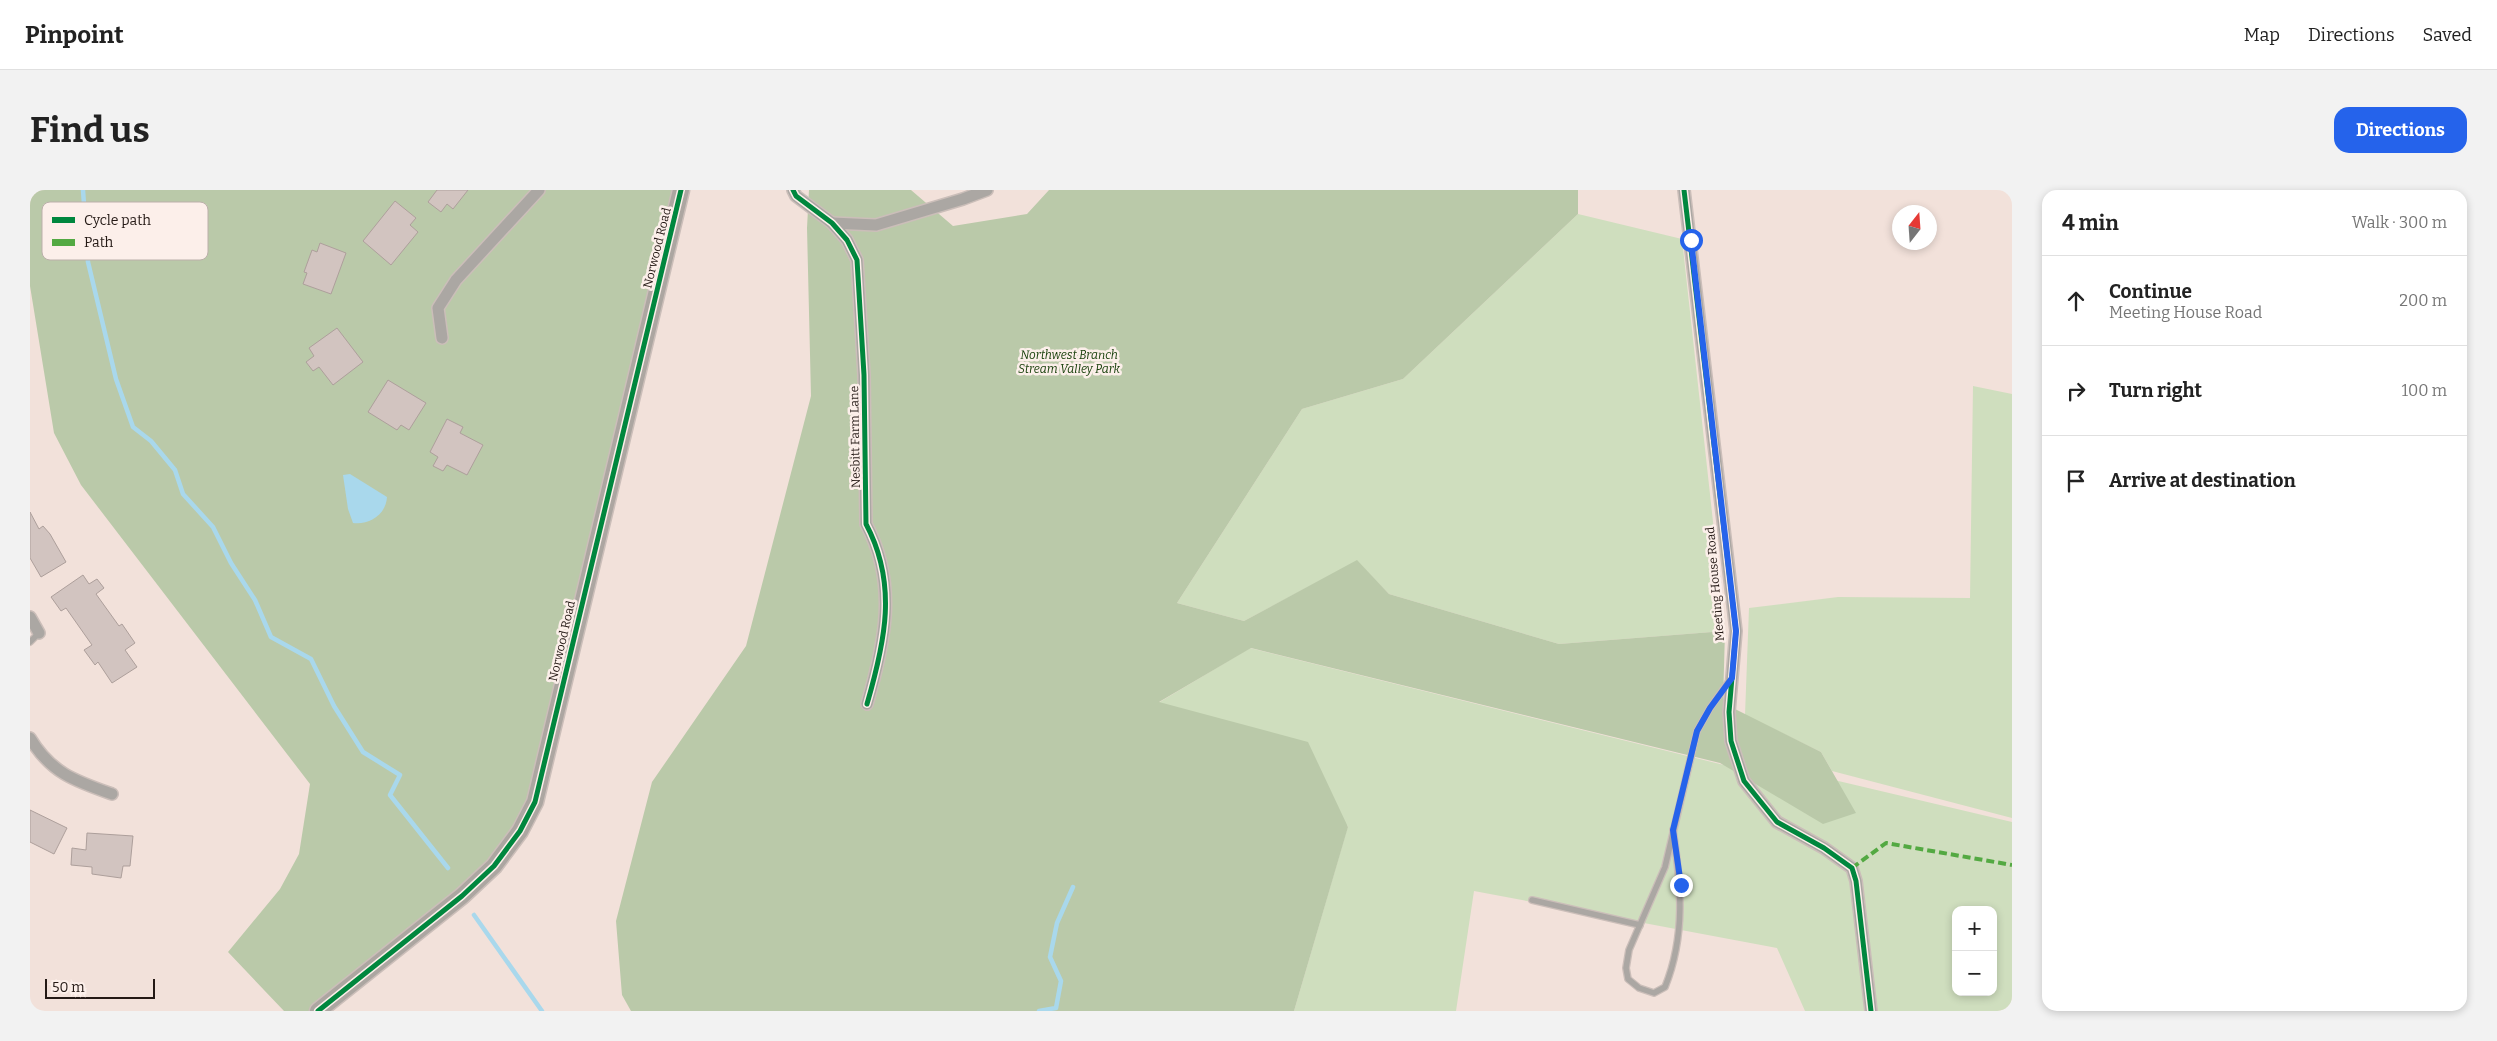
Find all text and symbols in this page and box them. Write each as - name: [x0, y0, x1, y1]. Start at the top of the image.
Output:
- text: Pinpoint: [25, 21, 124, 49]
- text: Map: [2244, 24, 2280, 46]
- text: Directions: [2308, 24, 2395, 46]
- text: Saved: [2423, 24, 2472, 46]
- button: Directions: [2334, 107, 2467, 153]
- text: Find us: [30, 109, 150, 151]
- legend: [42, 202, 208, 260]
- north arrow: [1892, 205, 1937, 250]
- street label: Norwood Road: [640, 206, 674, 290]
- text: 4 min: [2062, 210, 2119, 236]
- text: Cycle path: [84, 212, 151, 229]
- text: Walk · 300 m: [2352, 213, 2447, 232]
- route start: [1680, 229, 1703, 252]
- text: Path: [84, 234, 114, 251]
- text: Continue: [2109, 280, 2192, 303]
- icon: ahead: [2062, 287, 2090, 315]
- text: 200 m: [2399, 291, 2447, 310]
- text: Meeting House Road: [2109, 303, 2262, 322]
- park label: Northwest Branch Stream Valley Park: [1018, 348, 1121, 376]
- icon: right: [2062, 377, 2090, 405]
- text: Turn right: [2109, 379, 2202, 402]
- text: 100 m: [2402, 381, 2447, 400]
- street label: Nesbitt Farm Lane: [847, 386, 863, 488]
- icon: arrive: [2062, 467, 2090, 495]
- text: Arrive at destination: [2109, 469, 2296, 492]
- street label: Meeting House Road: [1703, 526, 1727, 642]
- street label: Norwood Road: [546, 599, 578, 683]
- route end: [1670, 874, 1693, 897]
- map controls: [1952, 906, 1997, 996]
- button: +: [1952, 906, 1997, 951]
- button: −: [1952, 951, 1997, 996]
- scale bar: [45, 976, 155, 999]
- text: 50 m: [52, 979, 85, 996]

